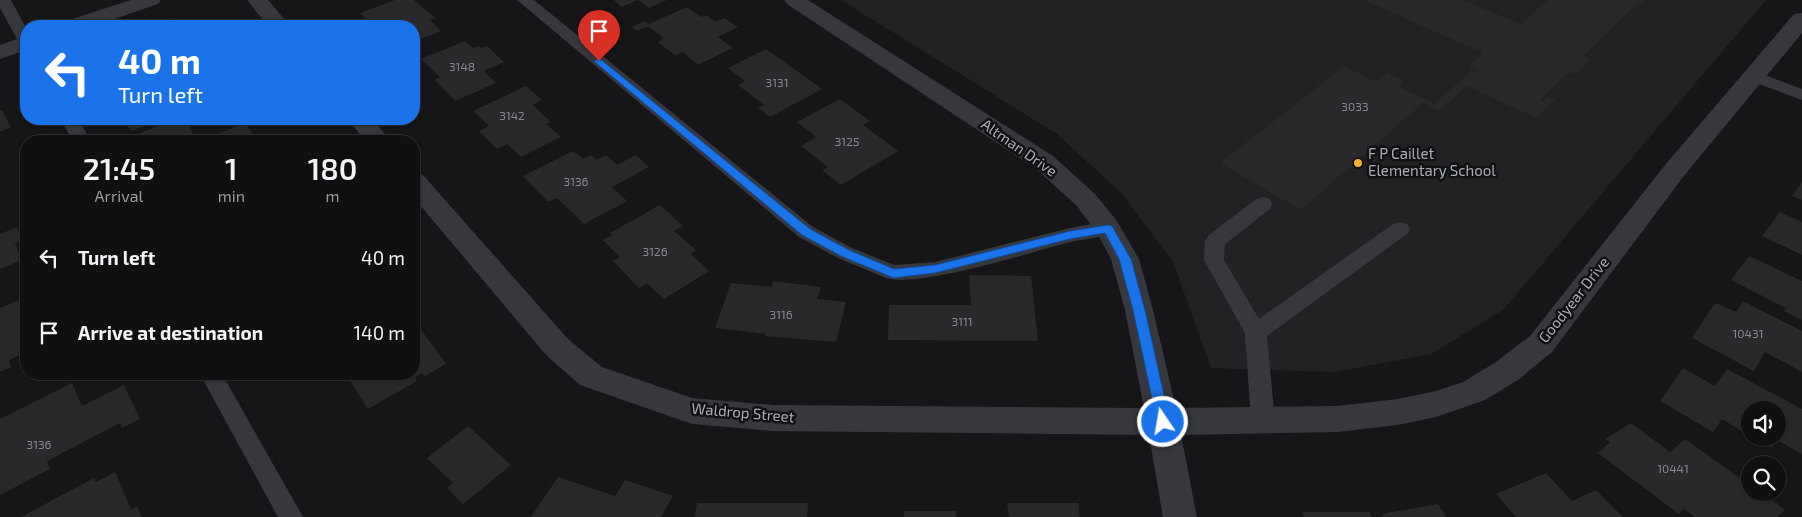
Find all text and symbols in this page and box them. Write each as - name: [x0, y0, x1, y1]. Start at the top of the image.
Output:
- pin: [578, 10, 620, 61]
- icon: arrive: [585, 17, 613, 45]
- text: 40 m: [118, 39, 201, 81]
- icon: left: [35, 40, 100, 105]
- house number: 3148: [449, 59, 475, 73]
- house number: 3131: [766, 75, 788, 89]
- text: Turn left: [118, 81, 203, 107]
- house number: 3033: [1341, 99, 1369, 113]
- house number: 3142: [499, 108, 525, 122]
- street label: Altman Drive: [978, 114, 1061, 180]
- house number: 3125: [835, 134, 859, 148]
- place label: F P Caillet Elementary School: [1368, 144, 1496, 179]
- text: 21:45: [83, 150, 155, 186]
- text: 1: [225, 150, 238, 186]
- text: 180: [308, 150, 357, 186]
- marker: F P Caillet Elementary School: [1352, 157, 1364, 169]
- house number: 3136: [564, 174, 589, 188]
- text: Arrival: [95, 186, 143, 205]
- text: min: [218, 186, 245, 205]
- text: m: [326, 186, 340, 205]
- icon: left: [35, 244, 63, 272]
- house number: 3126: [642, 244, 668, 258]
- text: Turn left: [78, 246, 155, 269]
- text: 40 m: [361, 246, 405, 269]
- street label: Goodyear Drive: [1534, 253, 1612, 346]
- house number: 3116: [769, 307, 793, 321]
- house number: 3111: [951, 314, 973, 328]
- icon: arrive: [35, 319, 63, 347]
- text: Arrive at destination: [78, 321, 263, 344]
- text: 140 m: [353, 321, 405, 344]
- house number: 10431: [1733, 326, 1763, 340]
- position arrow: [1136, 395, 1188, 447]
- street label: Waldrop Street: [691, 399, 796, 425]
- map controls: [1741, 401, 1786, 501]
- button: sound: [1741, 401, 1786, 446]
- house number: 3136: [27, 437, 52, 451]
- button: search: [1741, 456, 1786, 501]
- house number: 10441: [1657, 461, 1689, 475]

